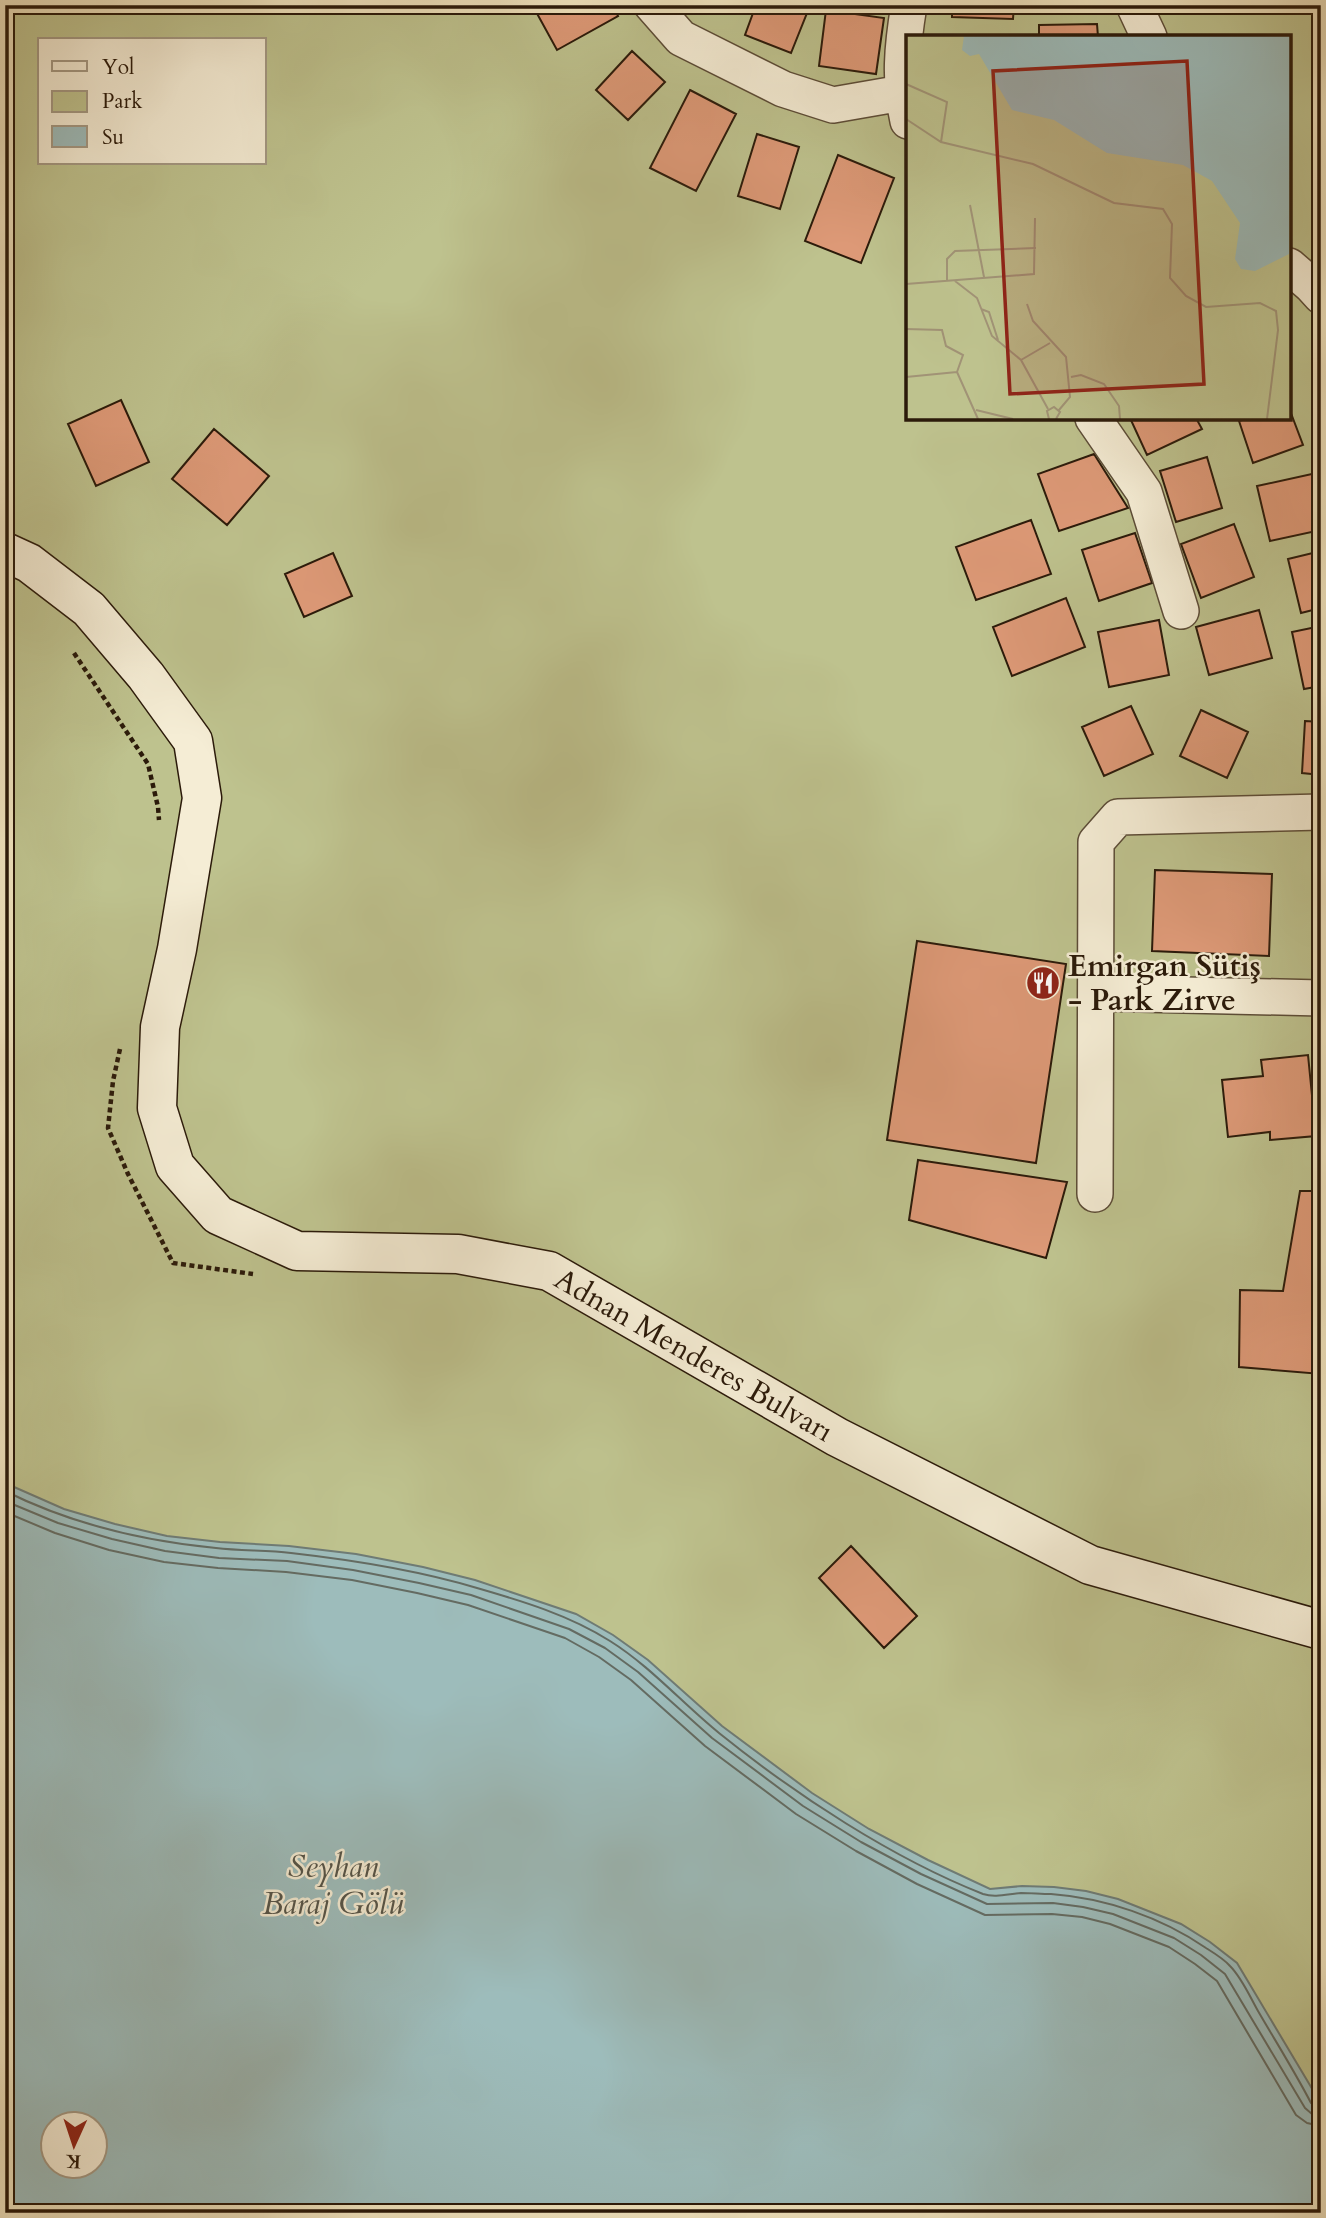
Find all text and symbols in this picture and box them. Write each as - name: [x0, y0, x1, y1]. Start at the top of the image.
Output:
- inset map: [906, 35, 1291, 420]
- legend: [38, 38, 266, 164]
- text: Yol: [102, 53, 134, 82]
- text: Park: [102, 87, 143, 116]
- text: Su: [102, 123, 124, 152]
- place label: Emirgan Sütiş - Park Zirve: [1068, 946, 1261, 1021]
- restaurant icon: Emirgan Sütiş - Park Zirve: [1024, 964, 1062, 1002]
- street label: Adnan Menderes Bulvarı: [547, 1259, 841, 1452]
- water label: Seyhan Baraj Gölü: [262, 1845, 404, 1926]
- north arrow: [38, 2110, 108, 2180]
- text: K: [64, 2148, 82, 2174]

